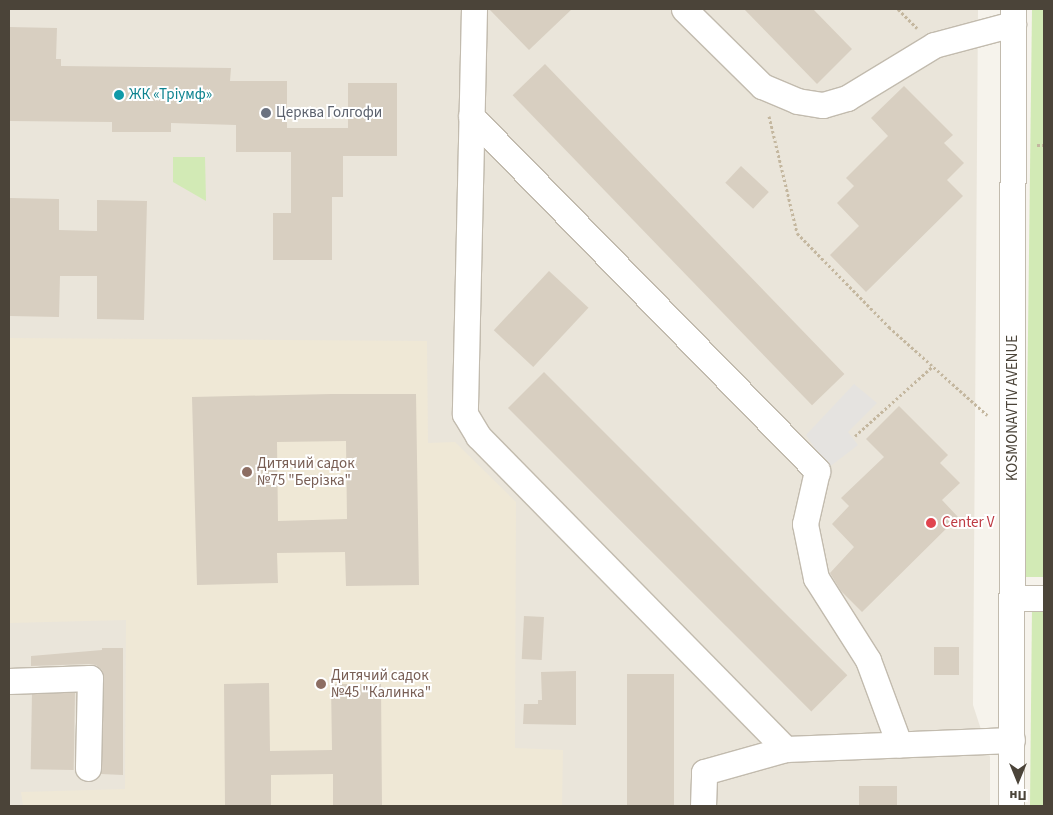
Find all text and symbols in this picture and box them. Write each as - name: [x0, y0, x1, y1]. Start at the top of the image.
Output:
- place label: ЖК «Тріумф»: [129, 86, 212, 104]
- marker: ЖК «Тріумф»: [113, 89, 125, 101]
- place label: Церква Голгофи: [276, 104, 382, 122]
- marker: Церква Голгофи: [260, 107, 272, 119]
- street label: KOSMONAVTIV AVENUE: [1004, 335, 1022, 481]
- place label: Дитячий садок №75 "Берізка": [257, 454, 355, 489]
- marker: Дитячий садок №75 "Берізка": [241, 466, 253, 478]
- place label: Center V: [942, 514, 994, 532]
- marker: Center V: [924, 516, 938, 530]
- place label: Дитячий садок №45 "Калинка": [331, 666, 431, 701]
- marker: Дитячий садок №45 "Калинка": [315, 678, 327, 690]
- north arrow: [993, 755, 1043, 805]
- text: Пн: [1009, 785, 1027, 805]

